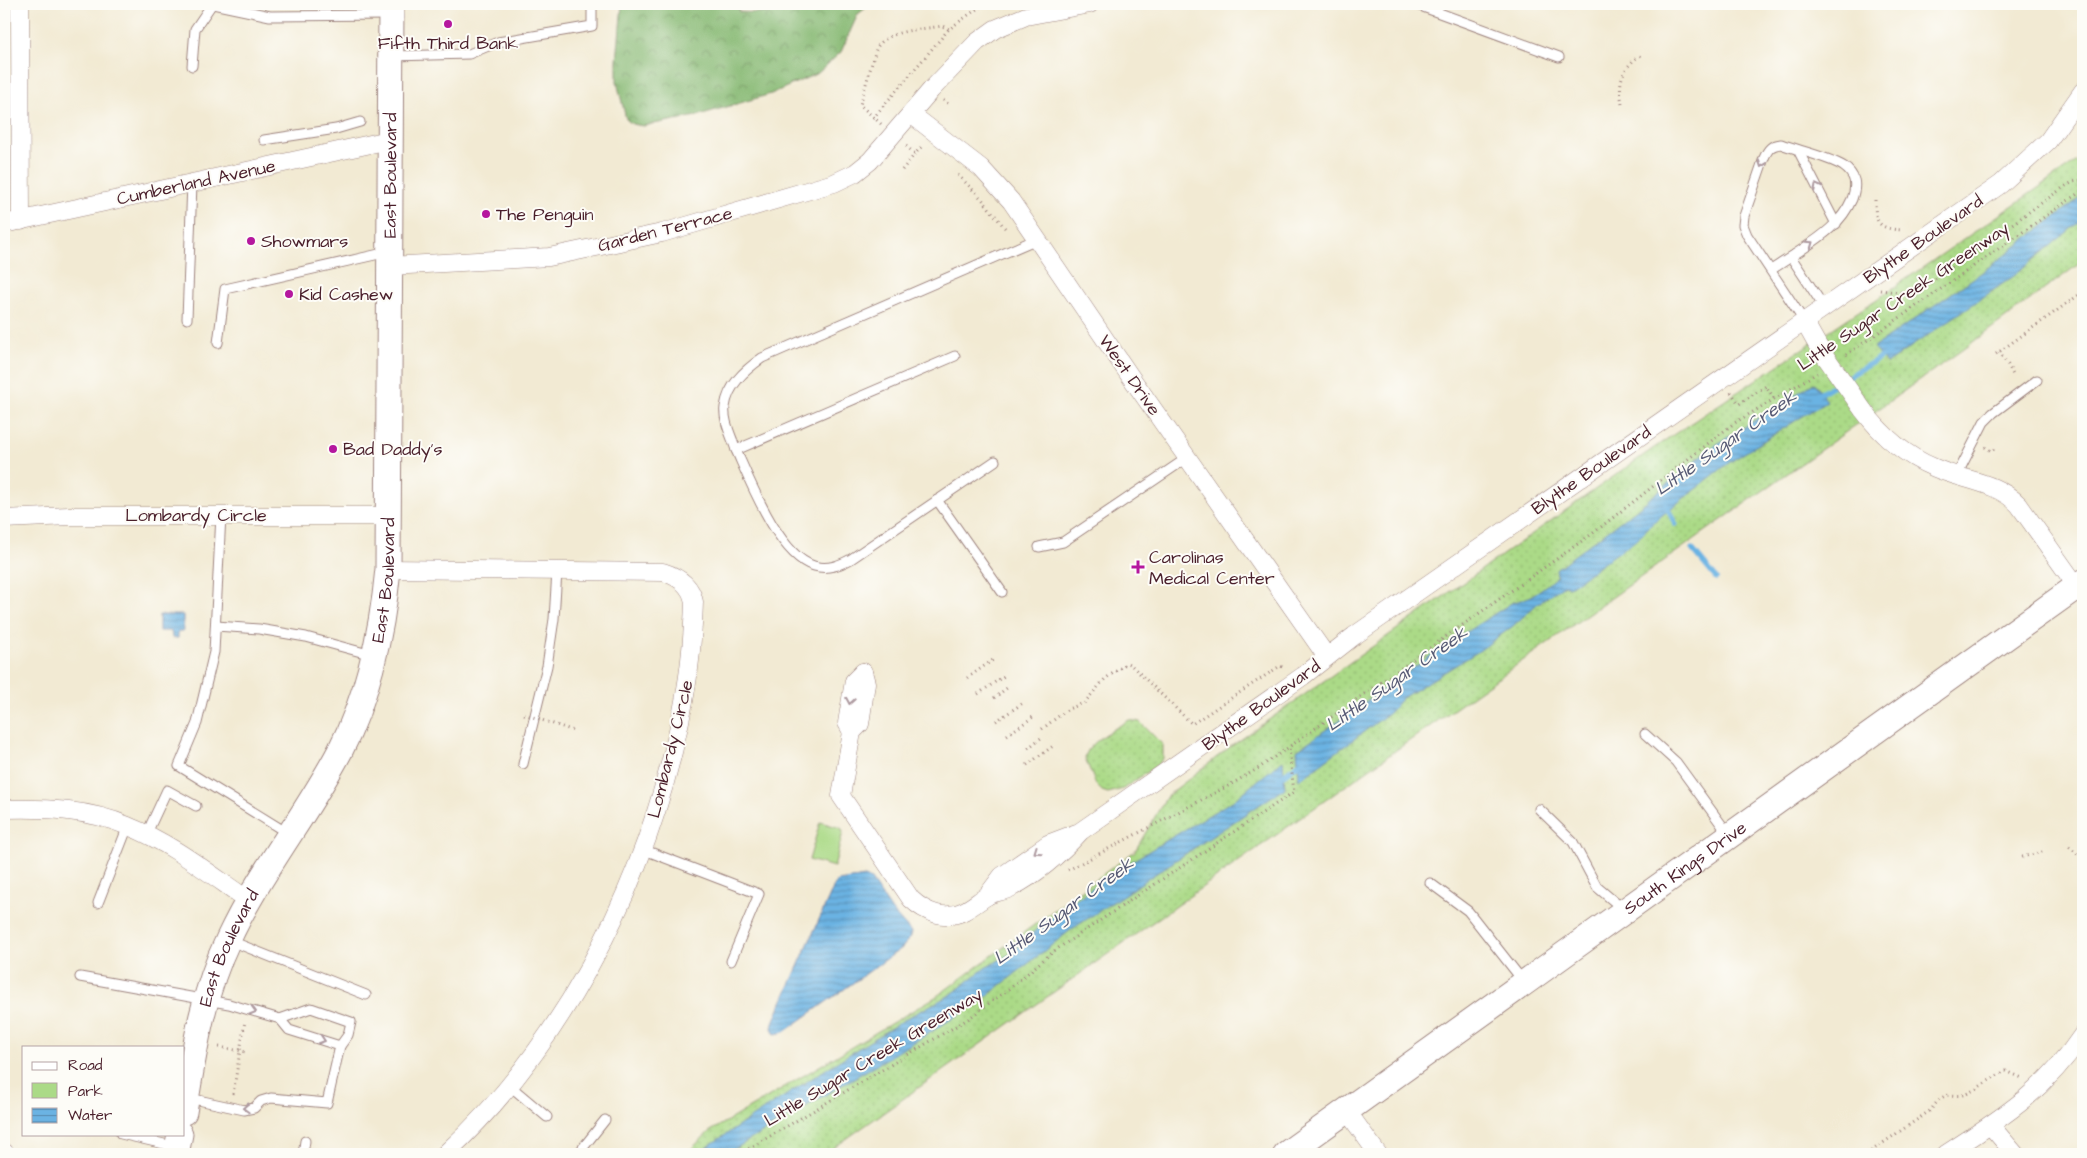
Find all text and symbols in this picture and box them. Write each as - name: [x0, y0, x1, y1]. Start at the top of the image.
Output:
- marker: Fifth Third Bank: [442, 18, 454, 30]
- place label: Fifth Third Bank: [378, 31, 518, 56]
- street label: East Boulevard: [378, 112, 403, 238]
- street label: Cumberland Avenue: [114, 153, 278, 212]
- one-way arrow: [1758, 159, 1769, 168]
- one-way arrow: [1813, 183, 1823, 192]
- street label: Blythe Boulevard: [1858, 189, 1989, 291]
- street label: Garden Terrace: [595, 201, 735, 258]
- place label: The Penguin: [496, 202, 593, 228]
- marker: The Penguin: [480, 208, 492, 220]
- street label: Little Sugar Creek Greenway: [1792, 216, 2015, 378]
- place label: Showmars: [261, 229, 348, 254]
- marker: Showmars: [245, 235, 257, 247]
- one-way arrow: [1804, 241, 1813, 250]
- place label: Kid Cashew: [299, 282, 393, 307]
- marker: Kid Cashew: [283, 288, 295, 300]
- street label: West Drive: [1093, 330, 1167, 421]
- water label: Little Sugar Creek: [1649, 384, 1803, 502]
- street label: Blythe Boulevard: [1526, 420, 1657, 522]
- place label: Bad Daddy's: [343, 437, 443, 463]
- marker: Bad Daddy's: [327, 443, 339, 455]
- street label: Lombardy Circle: [125, 503, 267, 529]
- street label: East Boulevard: [365, 517, 401, 645]
- place label: Carolinas Medical Center: [1149, 545, 1275, 591]
- marker: Carolinas Medical Center: [1131, 560, 1145, 574]
- water label: Little Sugar Creek: [1320, 620, 1474, 738]
- street label: Blythe Boulevard: [1197, 654, 1326, 758]
- street label: Lombardy Circle: [641, 677, 701, 821]
- one-way arrow: [846, 696, 856, 705]
- street label: South Kings Drive: [1619, 815, 1752, 921]
- one-way arrow: [1033, 845, 1043, 854]
- water label: Little Sugar Creek: [988, 851, 1140, 971]
- street label: East Boulevard: [193, 885, 265, 1009]
- street label: Little Sugar Creek Greenway: [759, 982, 988, 1134]
- one-way arrow: [248, 1006, 257, 1016]
- one-way arrow: [317, 1035, 326, 1045]
- legend: [22, 1046, 185, 1136]
- text: Road: [68, 1055, 103, 1076]
- text: Park: [68, 1081, 103, 1102]
- one-way arrow: [241, 1102, 249, 1113]
- text: Water: [68, 1105, 112, 1126]

